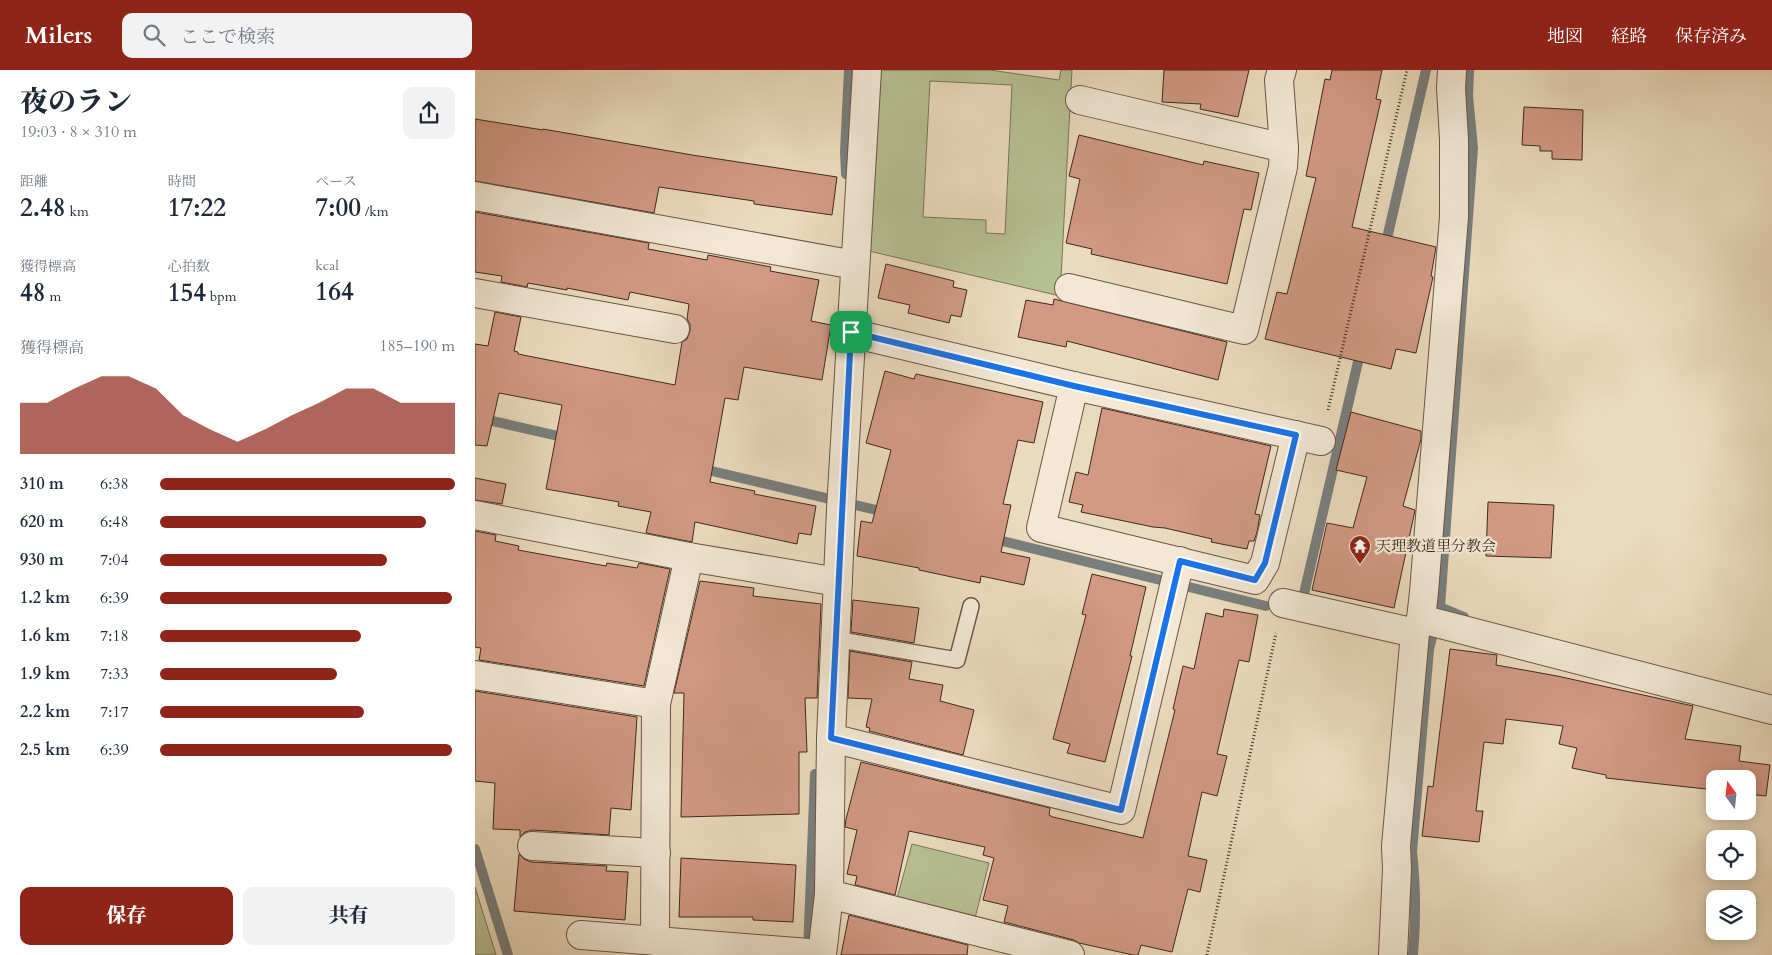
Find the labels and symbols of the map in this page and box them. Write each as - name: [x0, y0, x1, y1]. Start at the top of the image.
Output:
- pin: [830, 311, 872, 353]
- temple icon: 天理教道里分教会: [1348, 534, 1372, 565]
- place label: 天理教道里分教会: [1376, 536, 1496, 556]
- north arrow: [1706, 770, 1756, 820]

